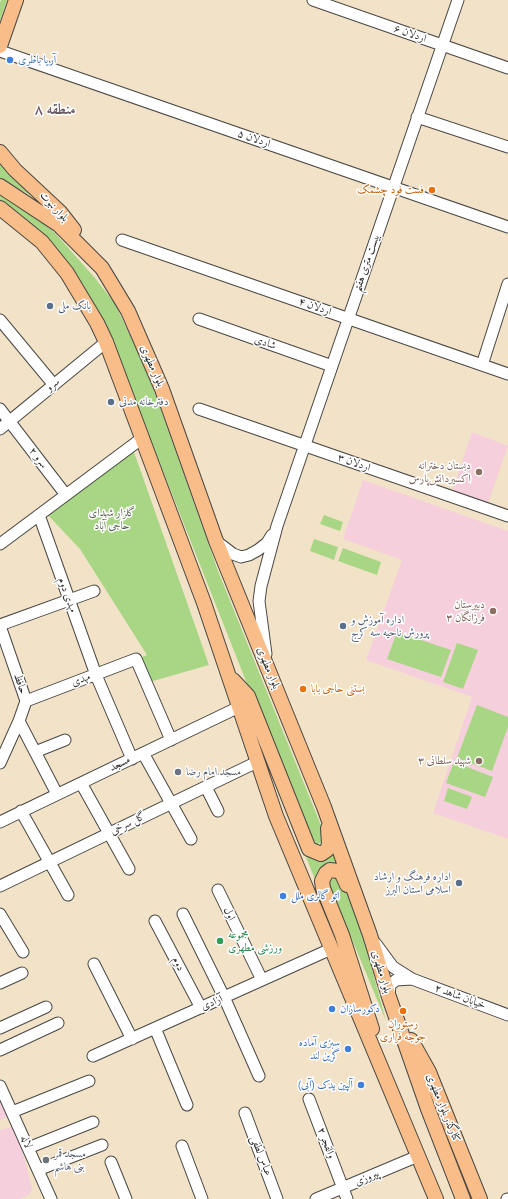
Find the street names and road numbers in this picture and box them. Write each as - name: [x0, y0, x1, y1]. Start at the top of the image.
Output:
- street label: اردلان ۶: [392, 22, 428, 46]
- street label: اردلان ۵: [236, 127, 272, 151]
- street label: بلوار نبوت: [37, 189, 71, 225]
- street label: بیست متری هفتم: [351, 233, 383, 293]
- street label: اردلان ۴: [297, 295, 333, 319]
- street label: شادی: [252, 333, 278, 353]
- street label: بلوار مطهری: [137, 343, 167, 389]
- street label: سرو: [43, 375, 63, 395]
- street label: سرو ۲: [26, 445, 50, 471]
- street label: اردلان ۳: [336, 451, 372, 475]
- street label: مهدی دوم: [55, 576, 79, 614]
- street label: بلوار مطهری: [254, 645, 282, 691]
- street label: مهدی: [70, 670, 92, 690]
- street label: حافظ: [10, 672, 30, 696]
- street label: مسجد: [107, 753, 133, 775]
- street label: گل سرخی: [108, 810, 148, 838]
- street label: اول: [220, 905, 238, 923]
- street label: بلوار مطهری: [368, 949, 394, 995]
- street label: دوم: [169, 955, 187, 973]
- street label: خیابان شاهد ۲: [433, 982, 487, 1012]
- street label: آزادی: [199, 992, 225, 1014]
- street label: کنارگذر بلوار مطهری: [423, 1072, 463, 1144]
- street label: والفجر ۲: [314, 1126, 338, 1160]
- street label: لاله: [17, 1133, 35, 1151]
- street label: عباس لطفی: [247, 1134, 275, 1178]
- street label: پیروزی: [353, 1167, 381, 1189]

